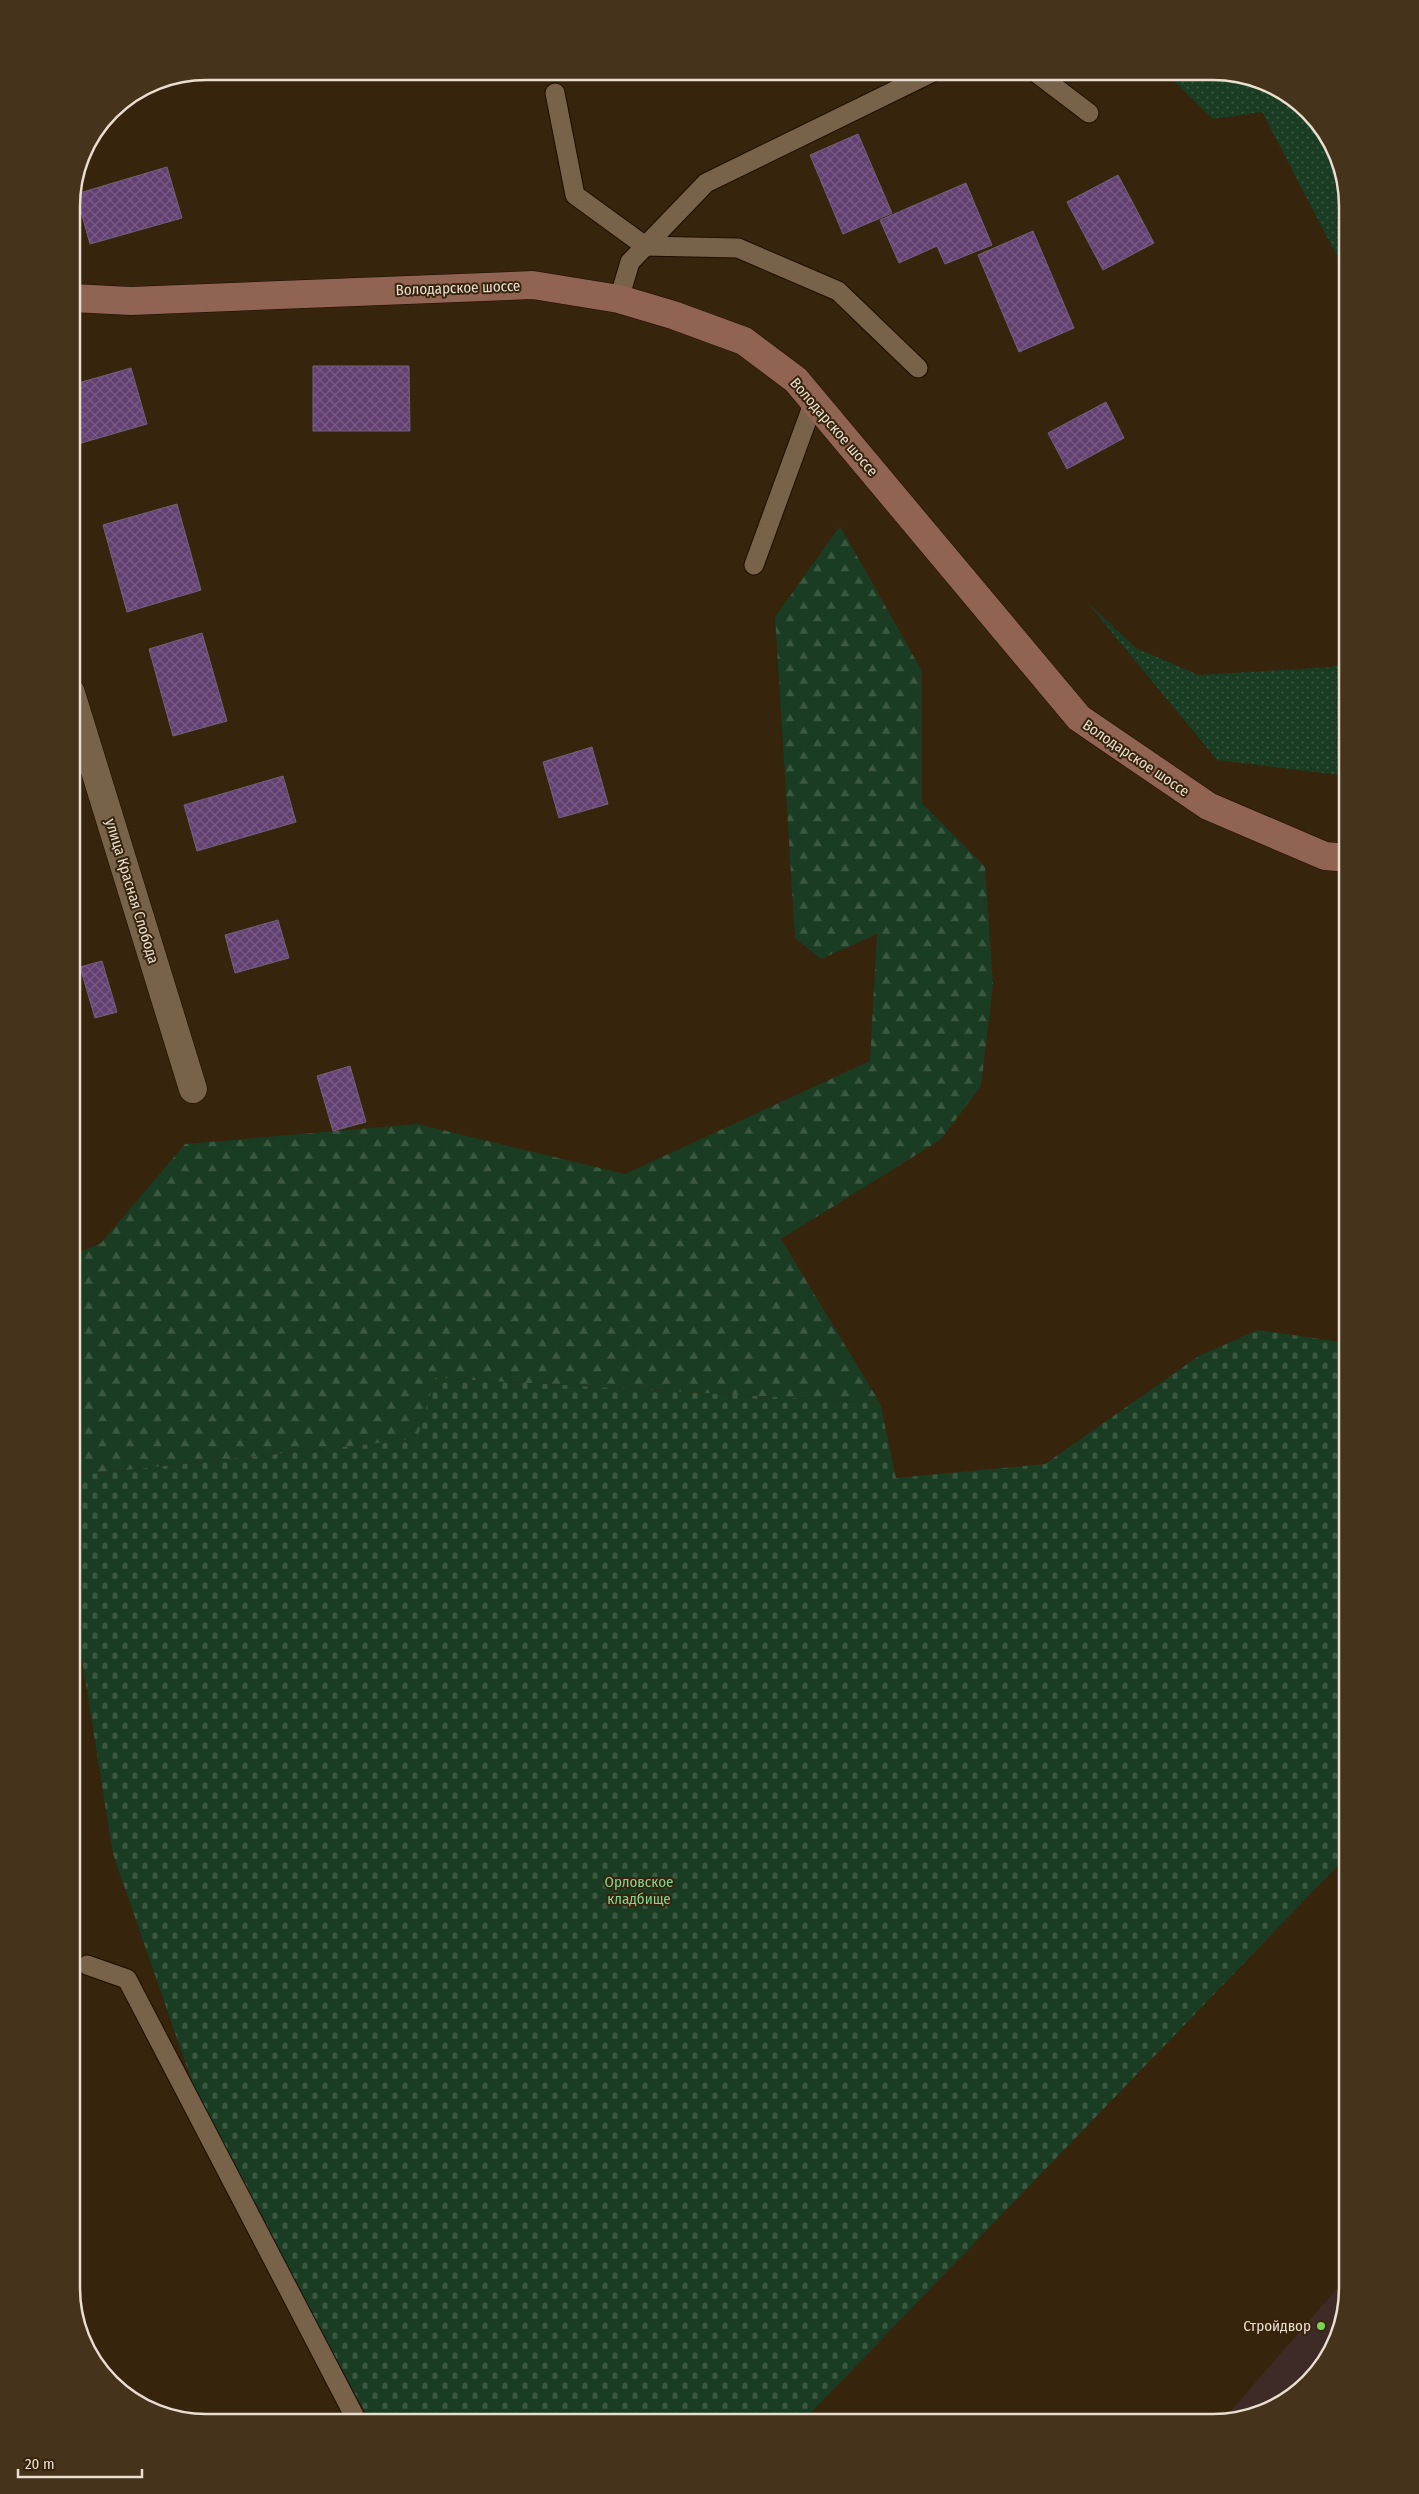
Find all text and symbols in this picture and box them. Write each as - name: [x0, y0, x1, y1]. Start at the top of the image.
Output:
- street label: Володарское шоссе: [395, 277, 521, 299]
- street label: Володарское шоссе: [786, 374, 882, 480]
- street label: Володарское шоссе: [1079, 716, 1193, 800]
- street label: улица Красная Слобода: [101, 816, 163, 966]
- park label: Орловское кладбище: [605, 1873, 673, 1908]
- place label: Стройдвор: [1243, 2317, 1311, 2335]
- marker: Стройдвор: [1315, 2320, 1327, 2332]
- scale bar: [18, 2446, 141, 2478]
- text: 20 m: [25, 2455, 55, 2473]

